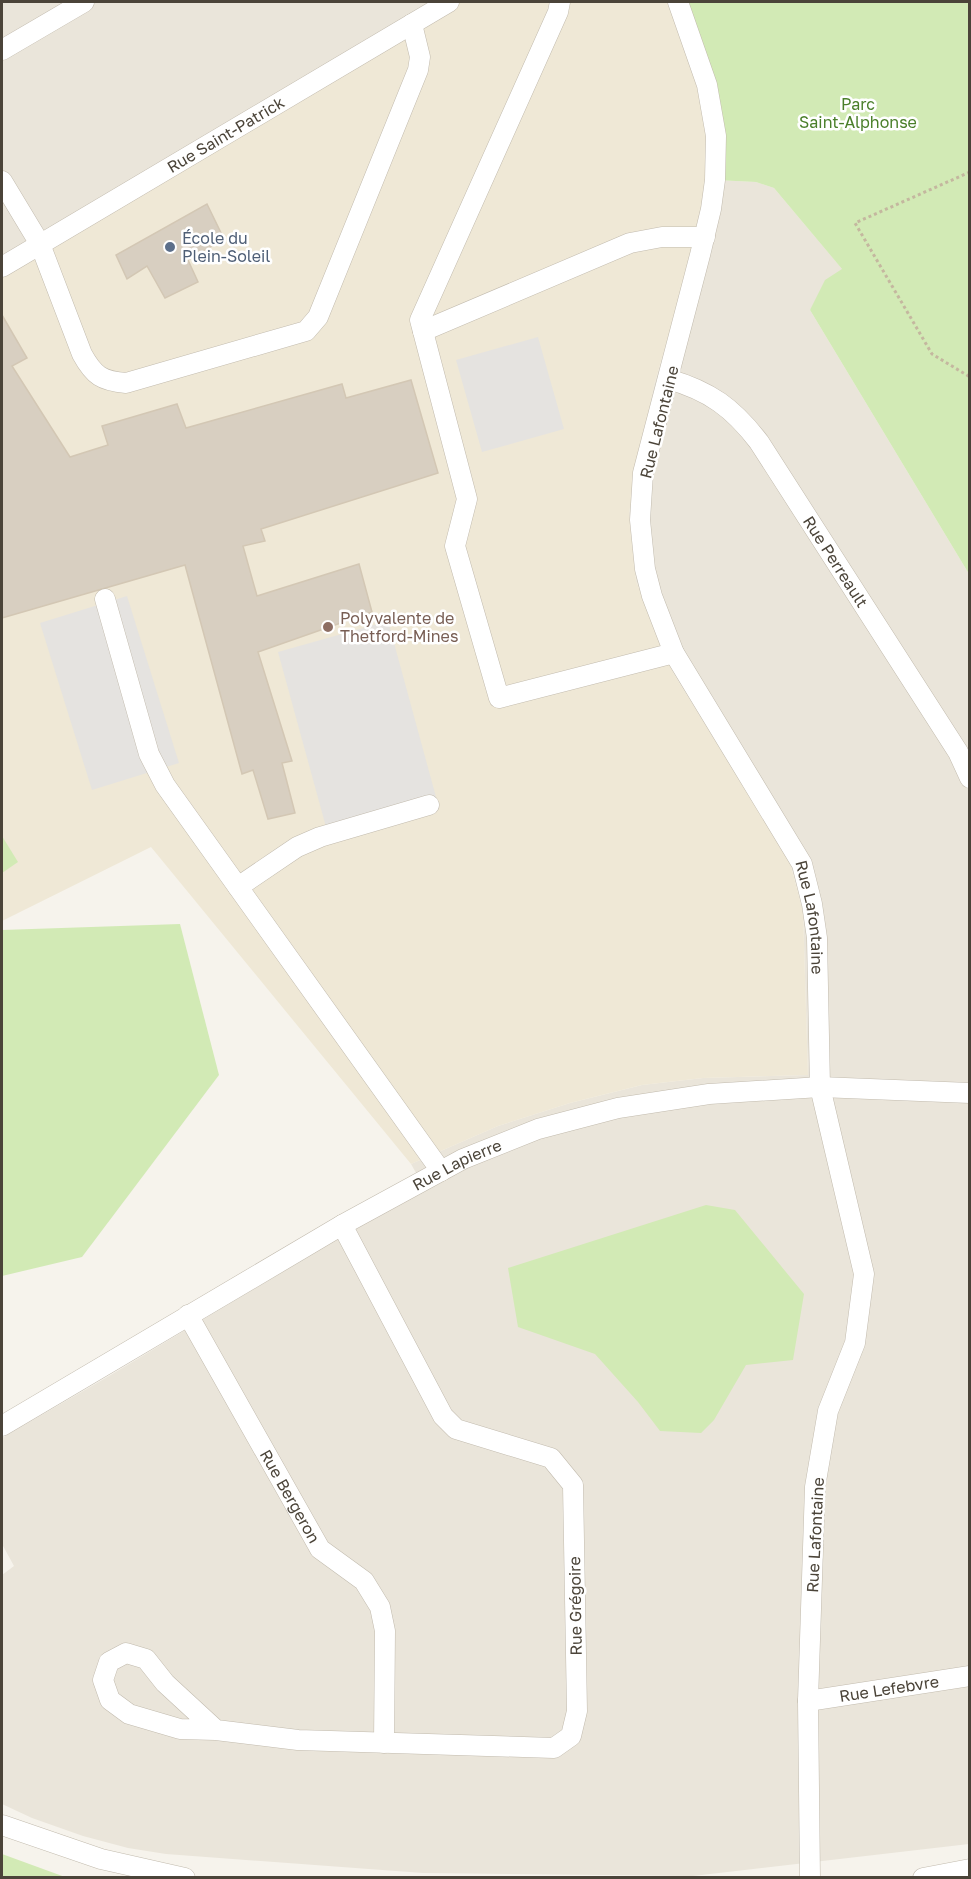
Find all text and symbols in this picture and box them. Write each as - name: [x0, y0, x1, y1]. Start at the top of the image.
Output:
- street label: Rue Saint-Patrick: [163, 92, 288, 177]
- park label: Parc Saint-Alphonse: [799, 94, 917, 132]
- place label: École du Plein-Soleil: [182, 228, 270, 266]
- marker: École du Plein-Soleil: [163, 240, 177, 254]
- street label: Rue Lafontaine: [635, 363, 683, 481]
- street label: Rue Perreault: [799, 512, 872, 611]
- place label: Polyvalente de Thetford-Mines: [340, 608, 458, 646]
- marker: Polyvalente de Thetford-Mines: [321, 620, 335, 634]
- street label: Rue Lafontaine: [791, 858, 828, 975]
- street label: Rue Lapierre: [409, 1135, 504, 1195]
- street label: Rue Bergeron: [256, 1446, 325, 1547]
- street label: Rue Lafontaine: [802, 1477, 828, 1593]
- street label: Rue Grégoire: [564, 1556, 586, 1656]
- street label: Rue Lefebvre: [838, 1671, 940, 1706]

